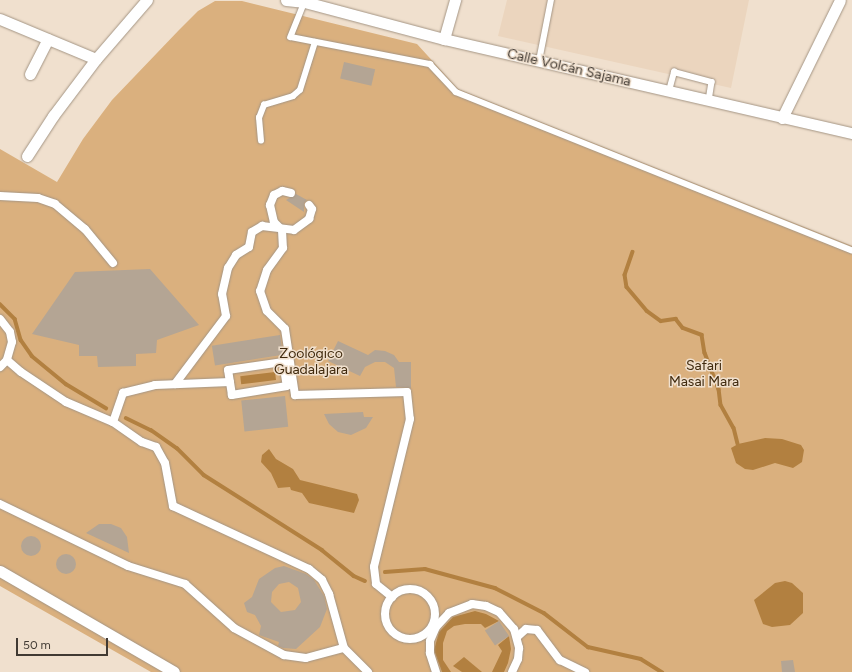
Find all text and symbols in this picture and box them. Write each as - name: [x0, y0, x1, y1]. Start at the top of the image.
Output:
- street label: Calle Volcán Sajama: [505, 46, 633, 90]
- park label: Zoológico Guadalajara: [274, 346, 348, 378]
- park label: Safari Masai Mara: [669, 358, 739, 390]
- scale bar: [18, 630, 110, 656]
- text: 50 m: [23, 638, 51, 652]

